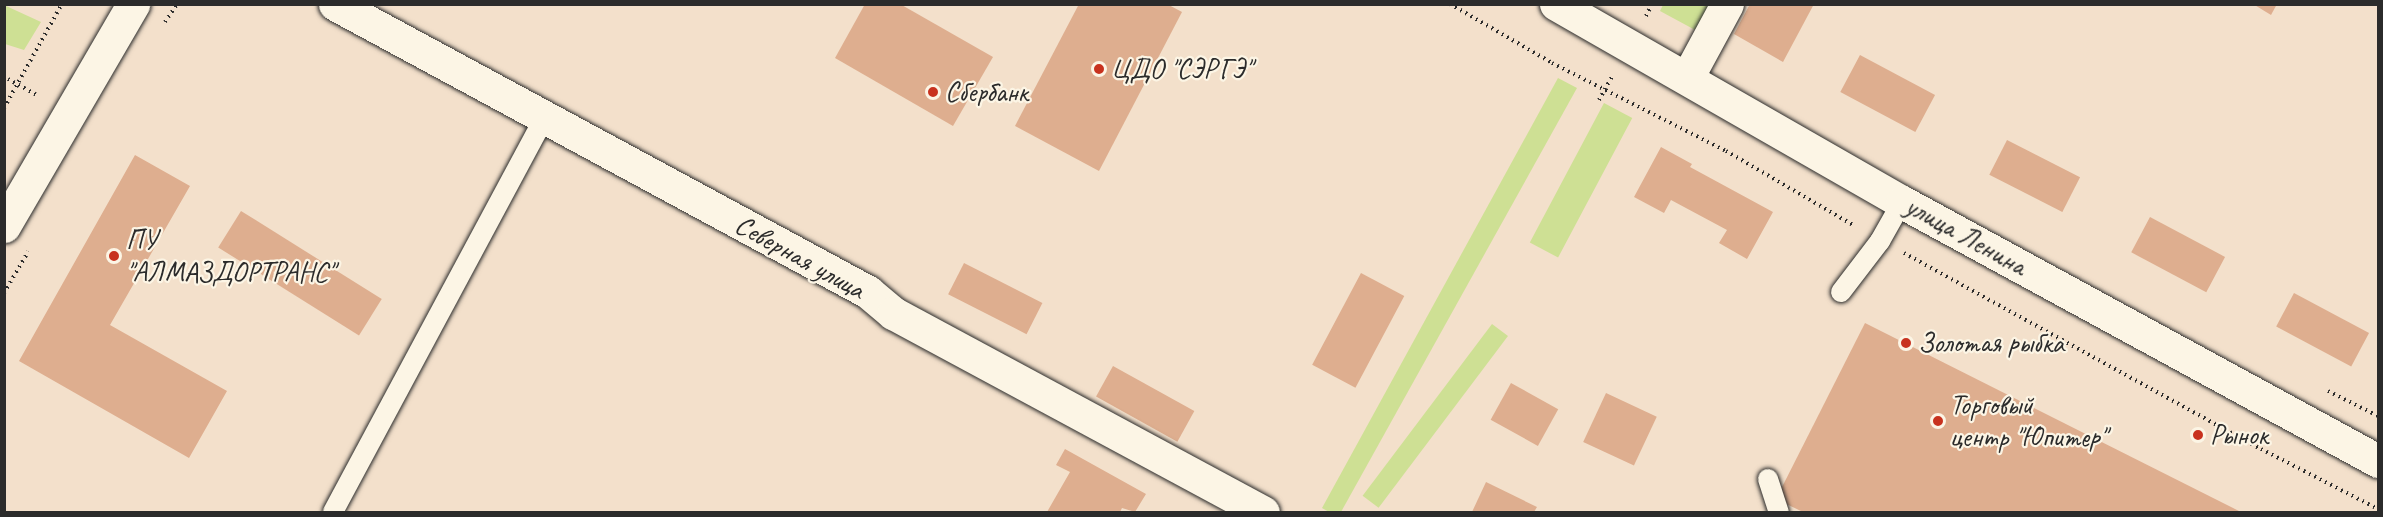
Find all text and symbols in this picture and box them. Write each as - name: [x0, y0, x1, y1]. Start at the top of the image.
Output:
- place label: ЦДО "СЭРГЭ": [1111, 52, 1252, 86]
- marker: ЦДО "СЭРГЭ": [1092, 62, 1106, 76]
- place label: Сбербанк: [945, 75, 1028, 109]
- marker: Сбербанк: [926, 85, 940, 99]
- street label: улица Ленина: [1900, 189, 2032, 283]
- street label: Северная улица: [729, 207, 871, 307]
- place label: ПУ "АЛМАЗДОРТРАНС": [126, 223, 334, 289]
- marker: ПУ "АЛМАЗДОРТРАНС": [107, 249, 121, 263]
- place label: Золотая рыбка: [1918, 326, 2063, 360]
- marker: Золотая рыбка: [1899, 336, 1913, 350]
- place label: Торговый центр "Юпитер": [1950, 388, 2106, 454]
- marker: Торговый центр "Юпитер": [1931, 414, 1945, 428]
- place label: Рынок: [2210, 418, 2268, 452]
- marker: Рынок: [2191, 428, 2205, 442]

